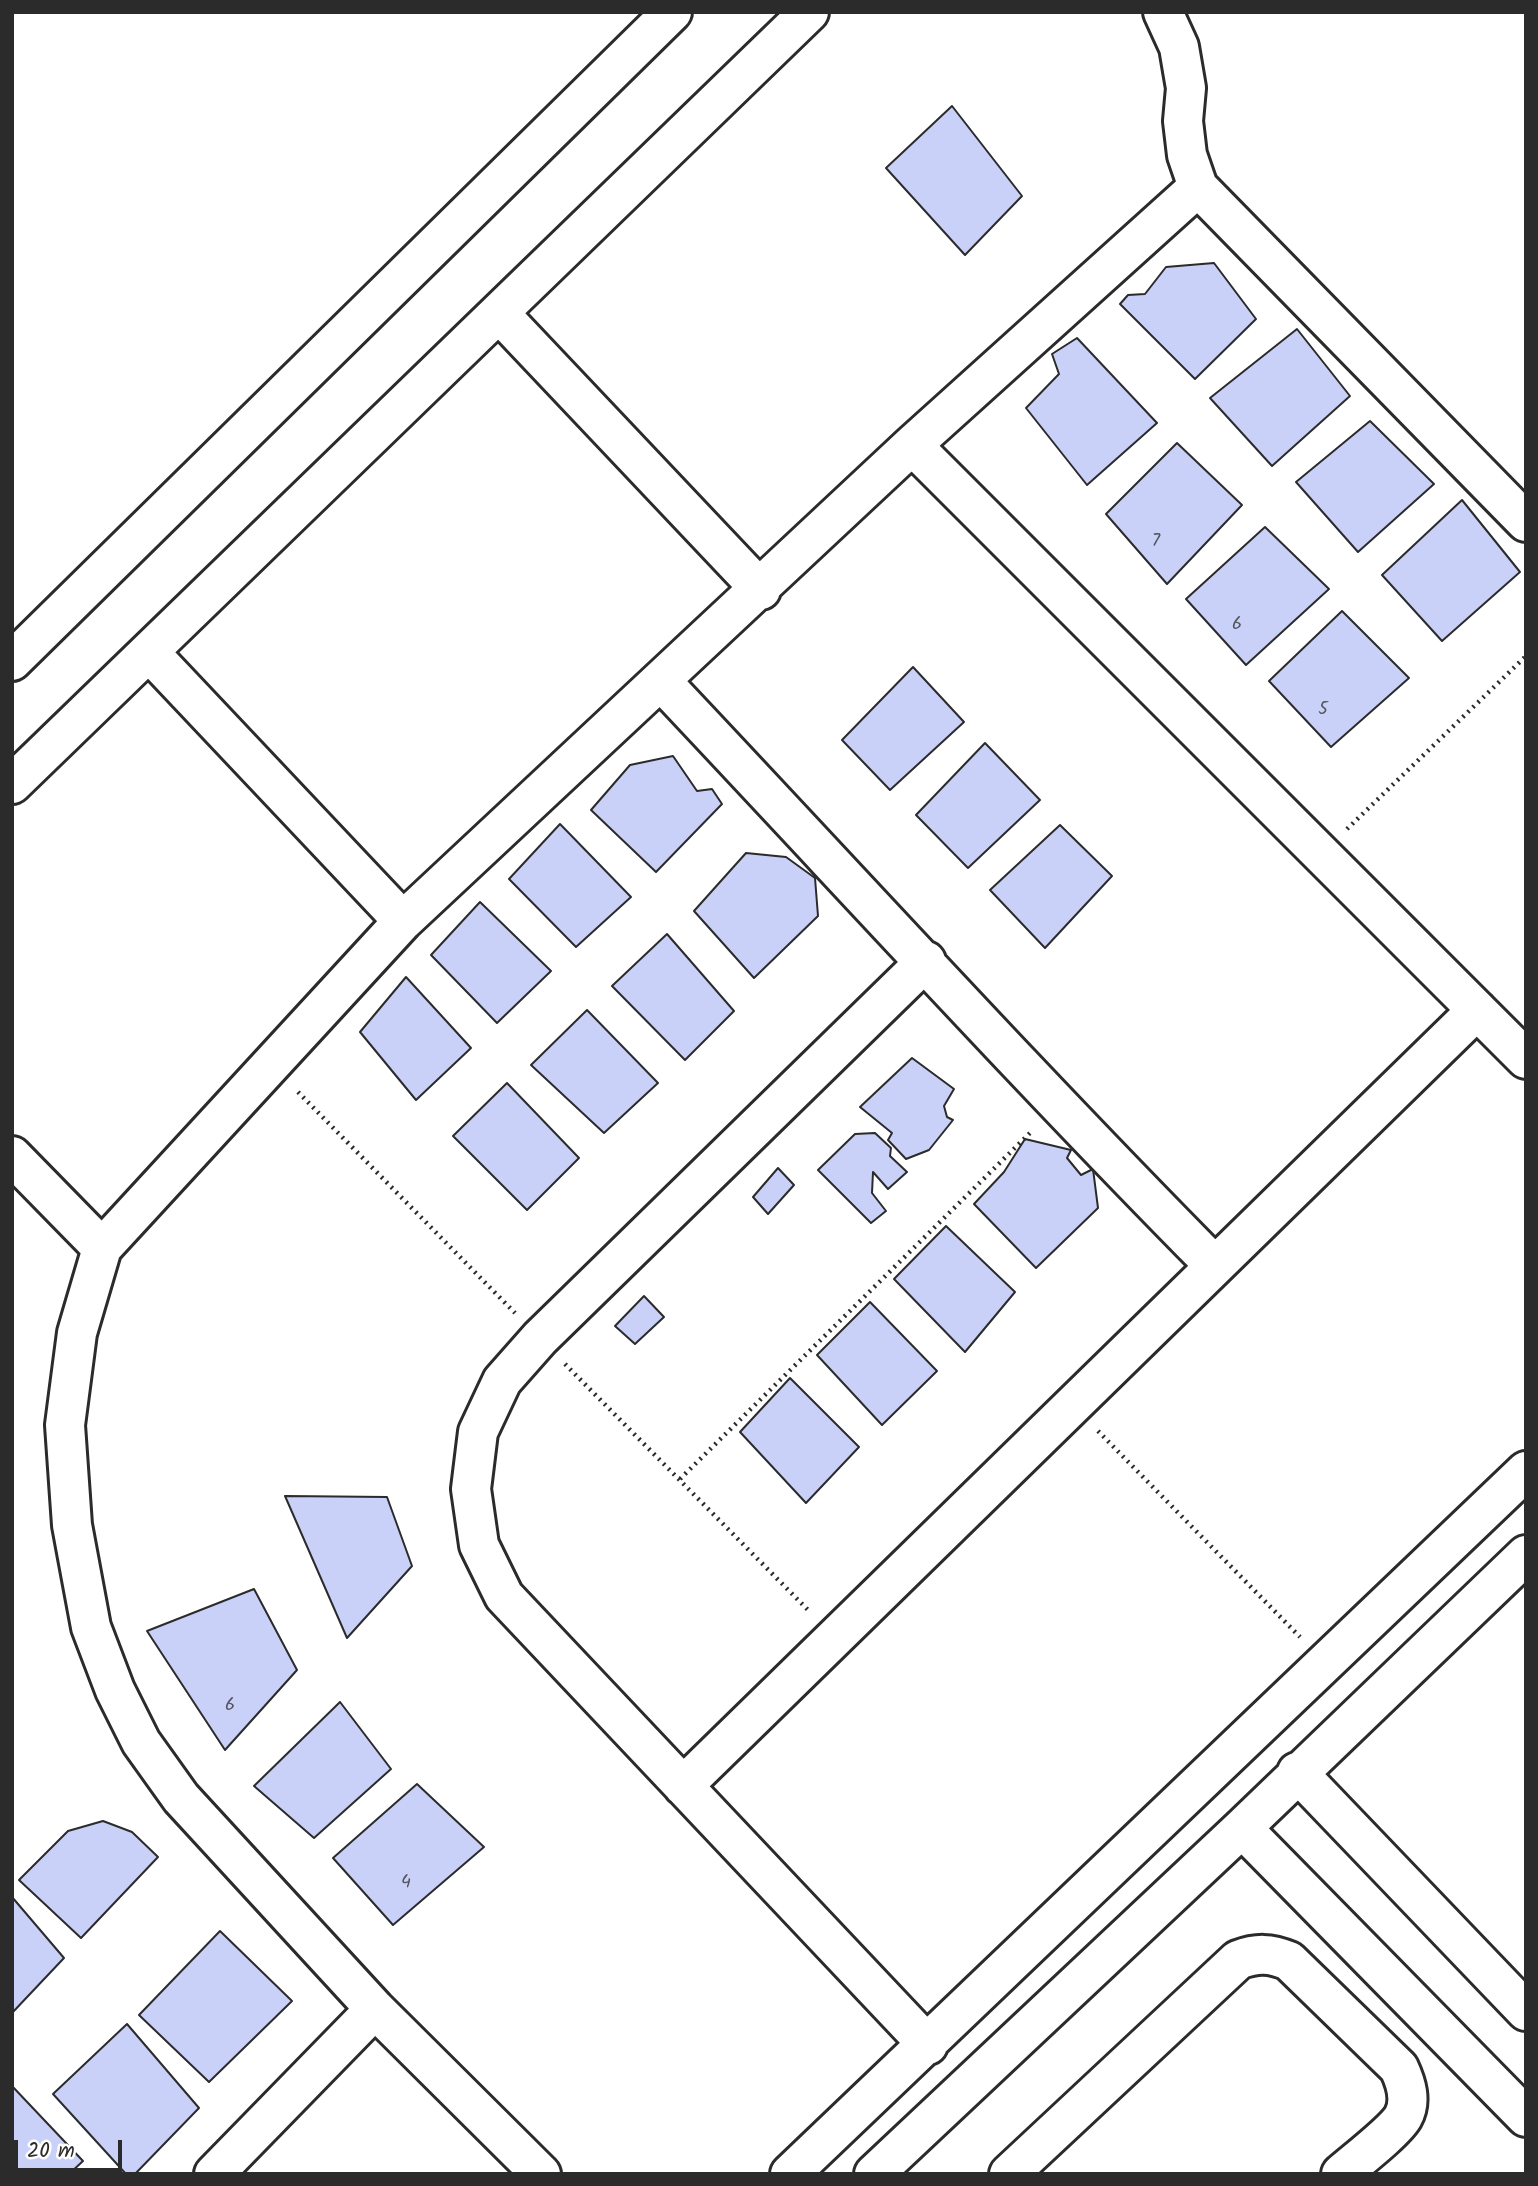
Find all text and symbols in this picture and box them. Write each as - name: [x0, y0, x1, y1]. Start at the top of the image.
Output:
- house number: 7: [1152, 532, 1160, 554]
- house number: 6: [1232, 615, 1242, 637]
- house number: 5: [1318, 700, 1328, 722]
- house number: 6: [225, 1696, 235, 1718]
- house number: 4: [401, 1873, 411, 1895]
- scale bar: [18, 2126, 126, 2170]
- text: 20 m: [27, 2135, 75, 2168]

